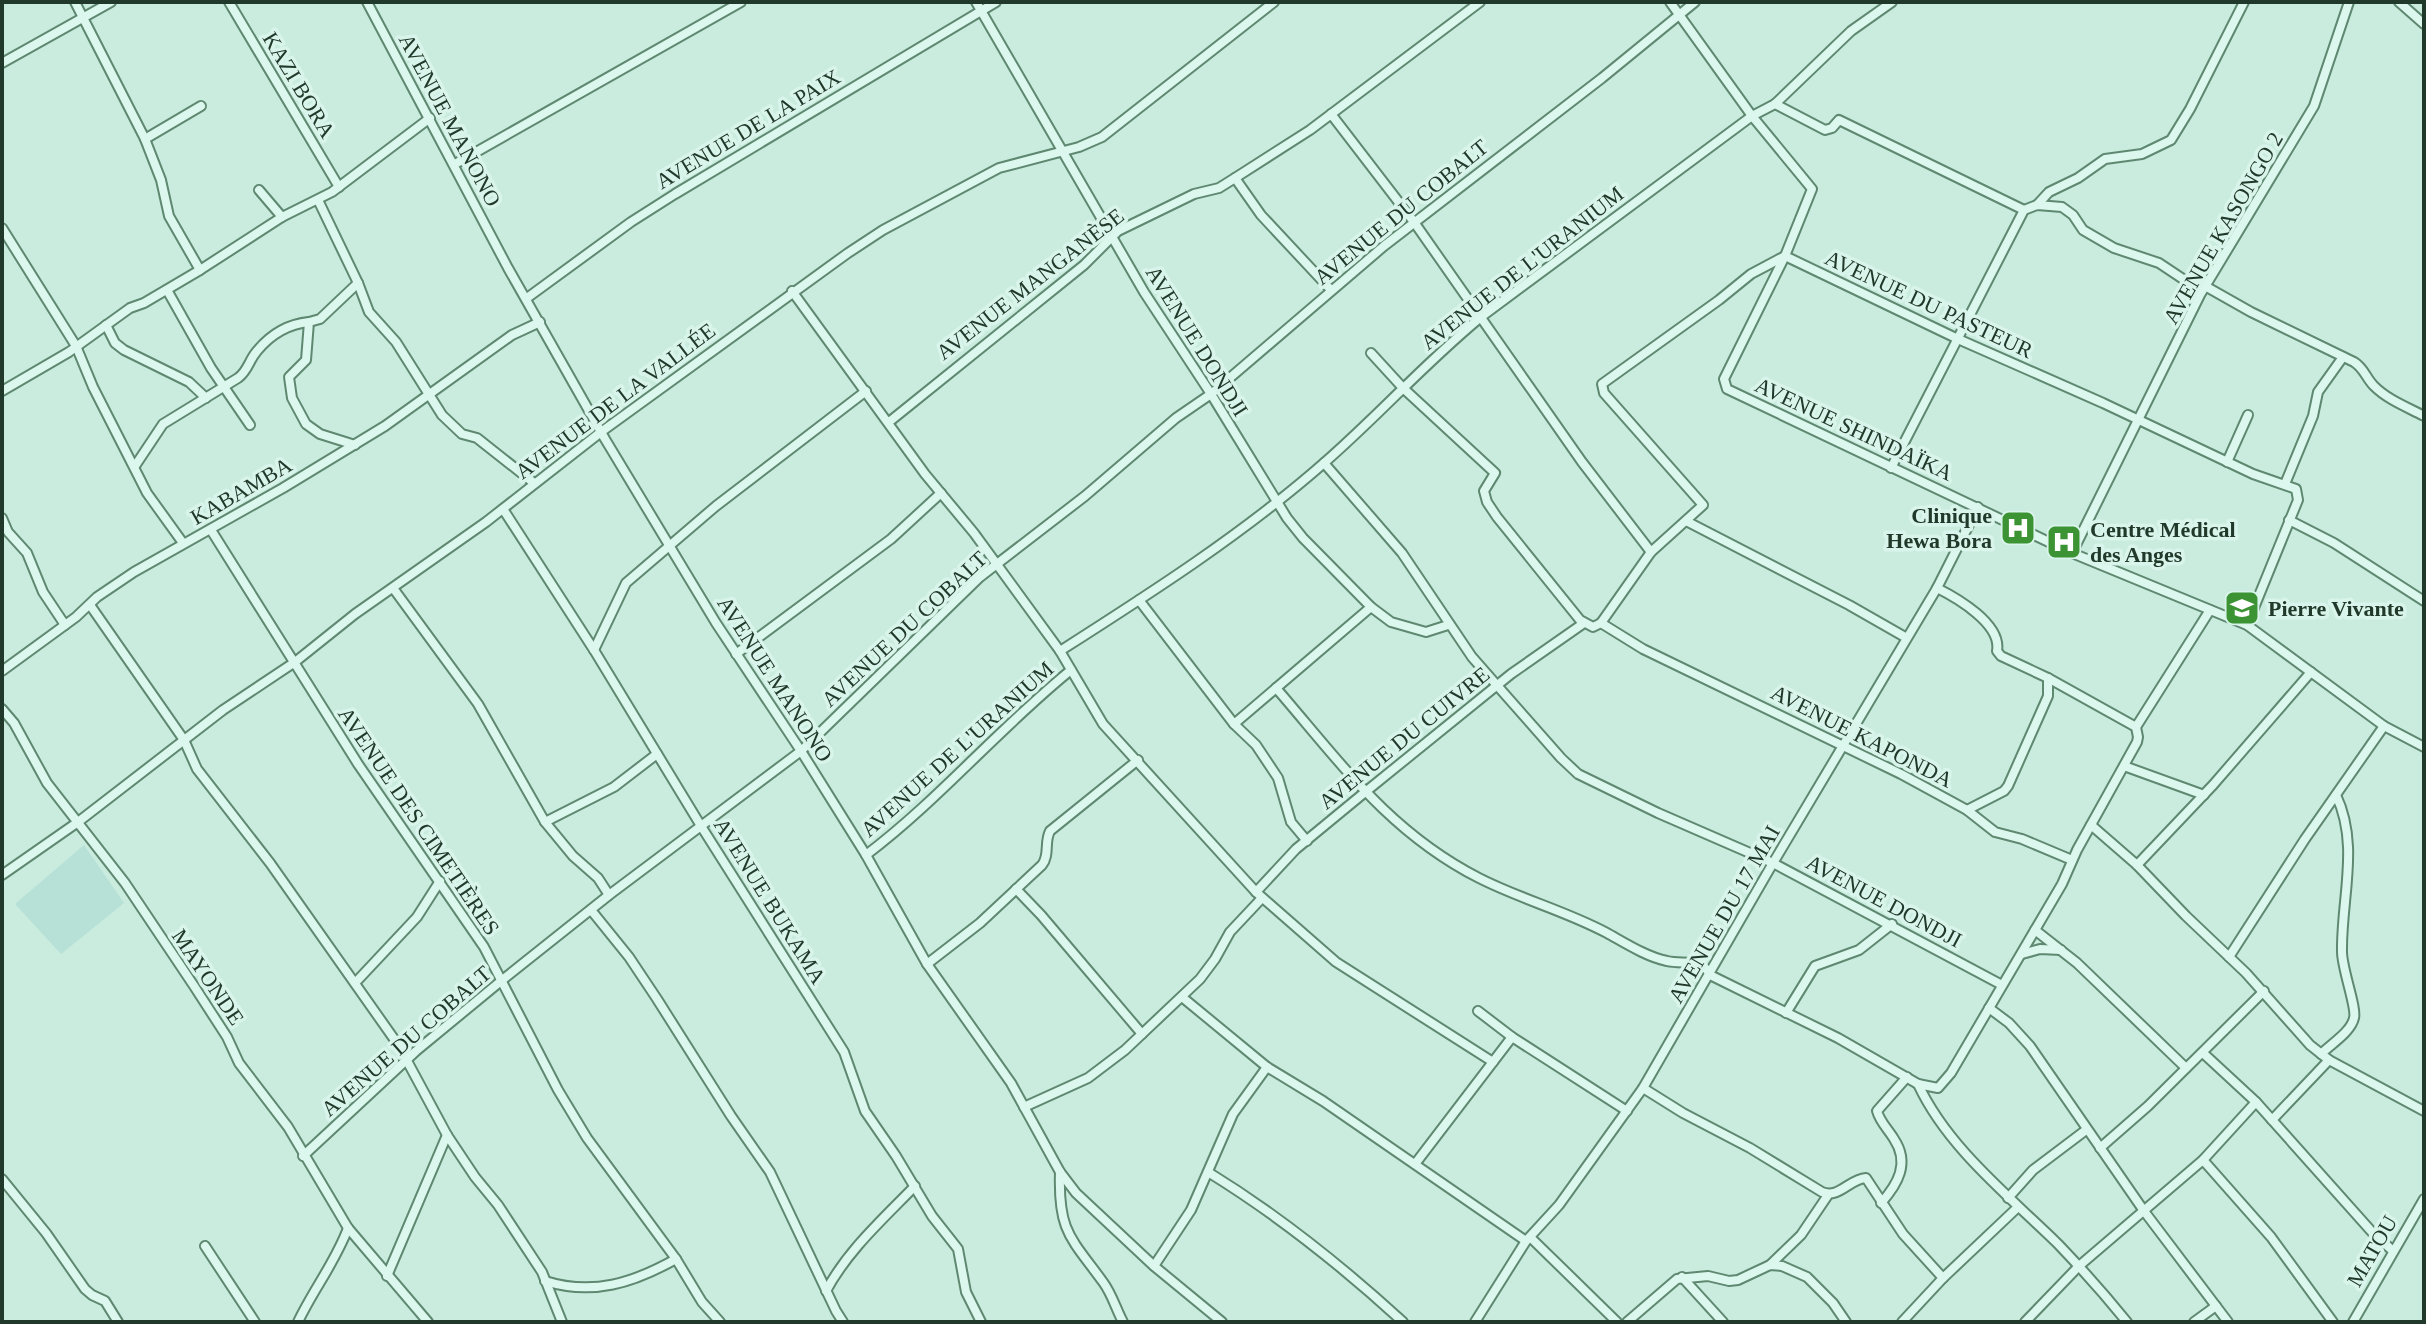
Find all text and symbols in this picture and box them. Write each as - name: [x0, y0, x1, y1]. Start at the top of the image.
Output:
- street label: KAZI BORA: [258, 27, 340, 143]
- street label: AVENUE MANONO: [394, 29, 506, 211]
- street label: AVENUE DE LA PAIX: [651, 64, 845, 194]
- street label: AVENUE KASONGO 2: [2158, 128, 2288, 328]
- street label: AVENUE DU COBALT: [1309, 134, 1493, 290]
- street label: AVENUE DE L'URANIUM: [1416, 181, 1628, 355]
- street label: AVENUE MANGANÈSE: [931, 203, 1129, 365]
- street label: AVENUE DU PASTEUR: [1821, 245, 2037, 363]
- street label: AVENUE DONDJI: [1141, 261, 1253, 421]
- street label: AVENUE DE LA VALLÉE: [510, 318, 720, 484]
- street label: AVENUE SHINDAÏKA: [1751, 372, 1957, 486]
- street label: KABAMBA: [186, 452, 296, 530]
- place label: Clinique Hewa Bora: [1886, 503, 1992, 553]
- hospital icon: Clinique Hewa Bora: [1999, 509, 2037, 547]
- place label: Centre Médical des Anges: [2090, 517, 2236, 567]
- hospital icon: Centre Médical des Anges: [2045, 523, 2083, 561]
- street label: AVENUE DU COBALT: [816, 546, 992, 712]
- school or university icon: Pierre Vivante: [2223, 589, 2261, 627]
- street label: AVENUE MANONO: [712, 592, 838, 766]
- place label: Pierre Vivante: [2268, 596, 2404, 621]
- street label: AVENUE DE L'URANIUM: [856, 656, 1058, 842]
- street label: AVENUE DU CUIVRE: [1314, 661, 1494, 815]
- street label: AVENUE KAPONDA: [1767, 679, 1957, 793]
- street label: AVENUE DES CIMETIÈRES: [333, 702, 505, 940]
- street label: AVENUE BUKAMA: [709, 813, 831, 989]
- street label: AVENUE DU 17 MAI: [1663, 821, 1785, 1007]
- street label: AVENUE DONDJI: [1802, 849, 1966, 953]
- street label: MAYONDE: [167, 924, 249, 1030]
- street label: AVENUE DU COBALT: [316, 960, 496, 1121]
- street label: MATOU: [2342, 1211, 2402, 1291]

